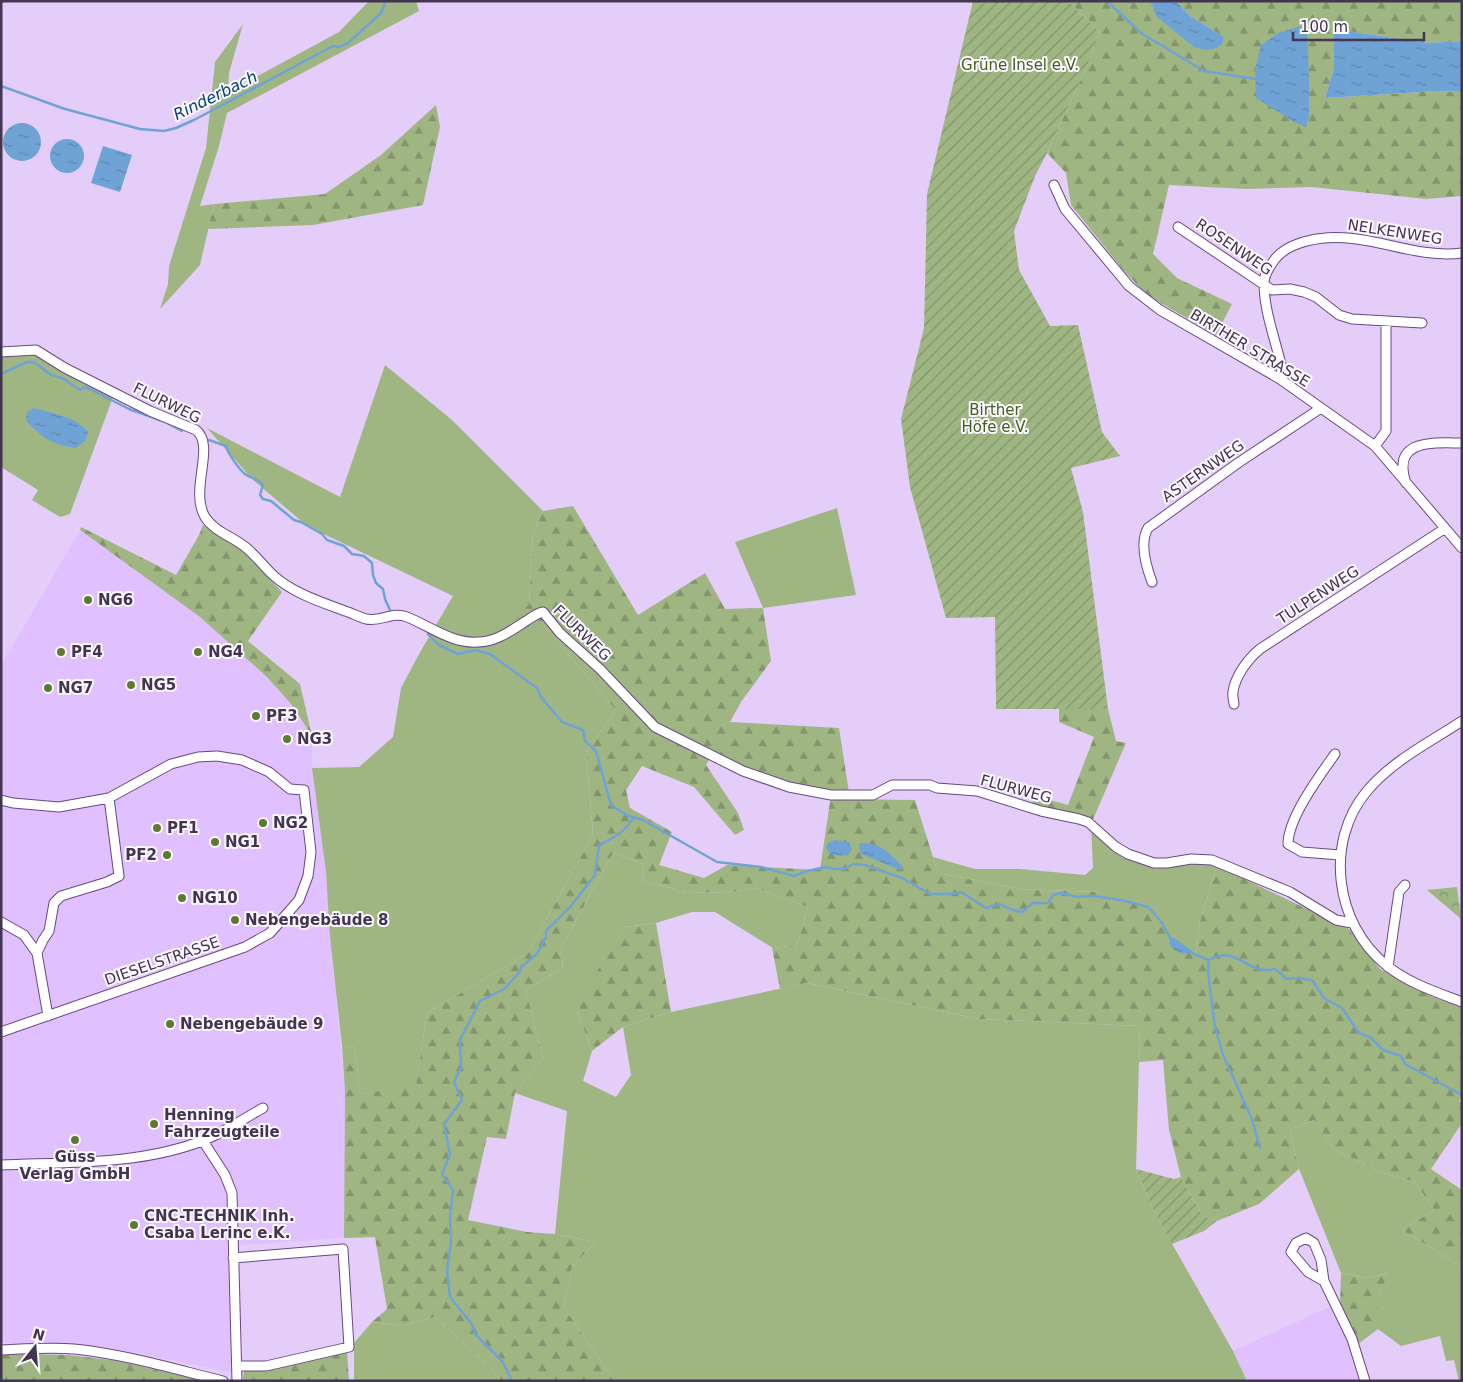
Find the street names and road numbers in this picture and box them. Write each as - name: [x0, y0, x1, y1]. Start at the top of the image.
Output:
- street label: ROSENWEG: [1192, 215, 1276, 279]
- street label: NELKENWEG: [1346, 216, 1444, 248]
- street label: BIRTHER STRASSE: [1187, 305, 1313, 391]
- street label: FLURWEG: [130, 379, 204, 427]
- street label: ASTERNWEG: [1159, 436, 1247, 506]
- street label: TULPENWEG: [1273, 562, 1362, 629]
- street label: FLURWEG: [550, 601, 614, 665]
- street label: FLURWEG: [978, 771, 1054, 807]
- street label: DIESELSTRASSE: [102, 933, 222, 989]

